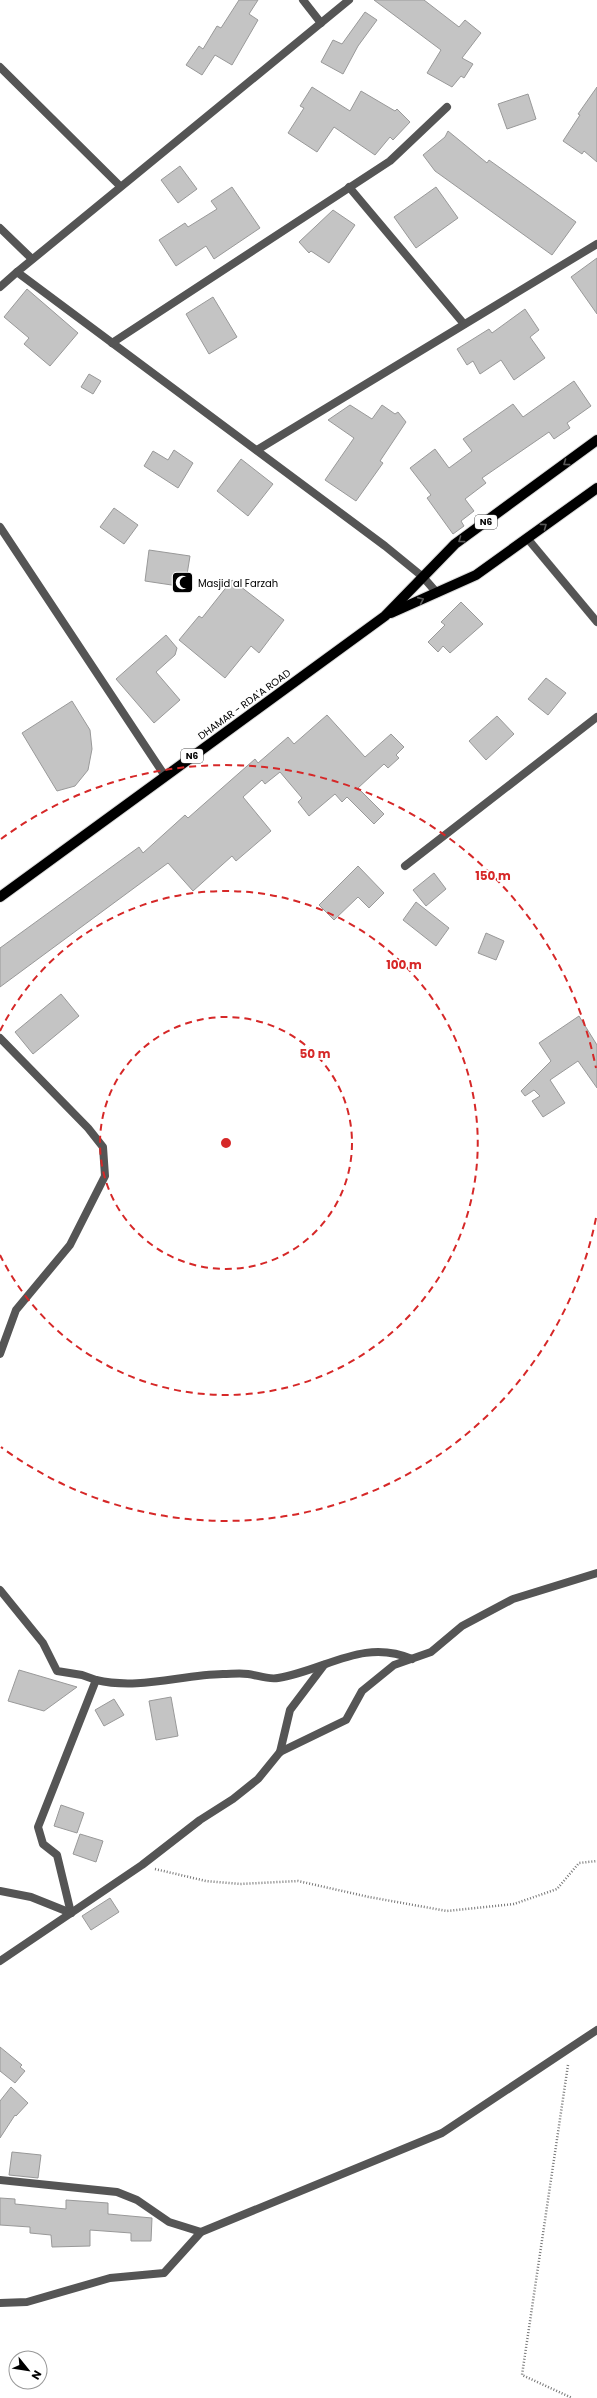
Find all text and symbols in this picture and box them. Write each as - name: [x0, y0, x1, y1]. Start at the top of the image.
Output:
- one-way arrow: [563, 458, 570, 465]
- road number: N6: [475, 515, 497, 529]
- one-way arrow: [539, 524, 546, 531]
- one-way arrow: [458, 535, 465, 542]
- mosque icon: Masjid al Farzah: [170, 570, 196, 596]
- place label: Masjid al Farzah: [198, 576, 278, 591]
- one-way arrow: [416, 597, 424, 605]
- street label: DHAMAR - RDA'A ROAD: [195, 666, 294, 743]
- road number: N6: [181, 749, 203, 763]
- text: 150 m: [475, 867, 511, 884]
- text: 100 m: [386, 956, 422, 973]
- text: 50 m: [300, 1045, 331, 1062]
- centre of rings: [219, 1136, 233, 1150]
- north arrow: [8, 2350, 48, 2390]
- text: N: [28, 2367, 46, 2383]

